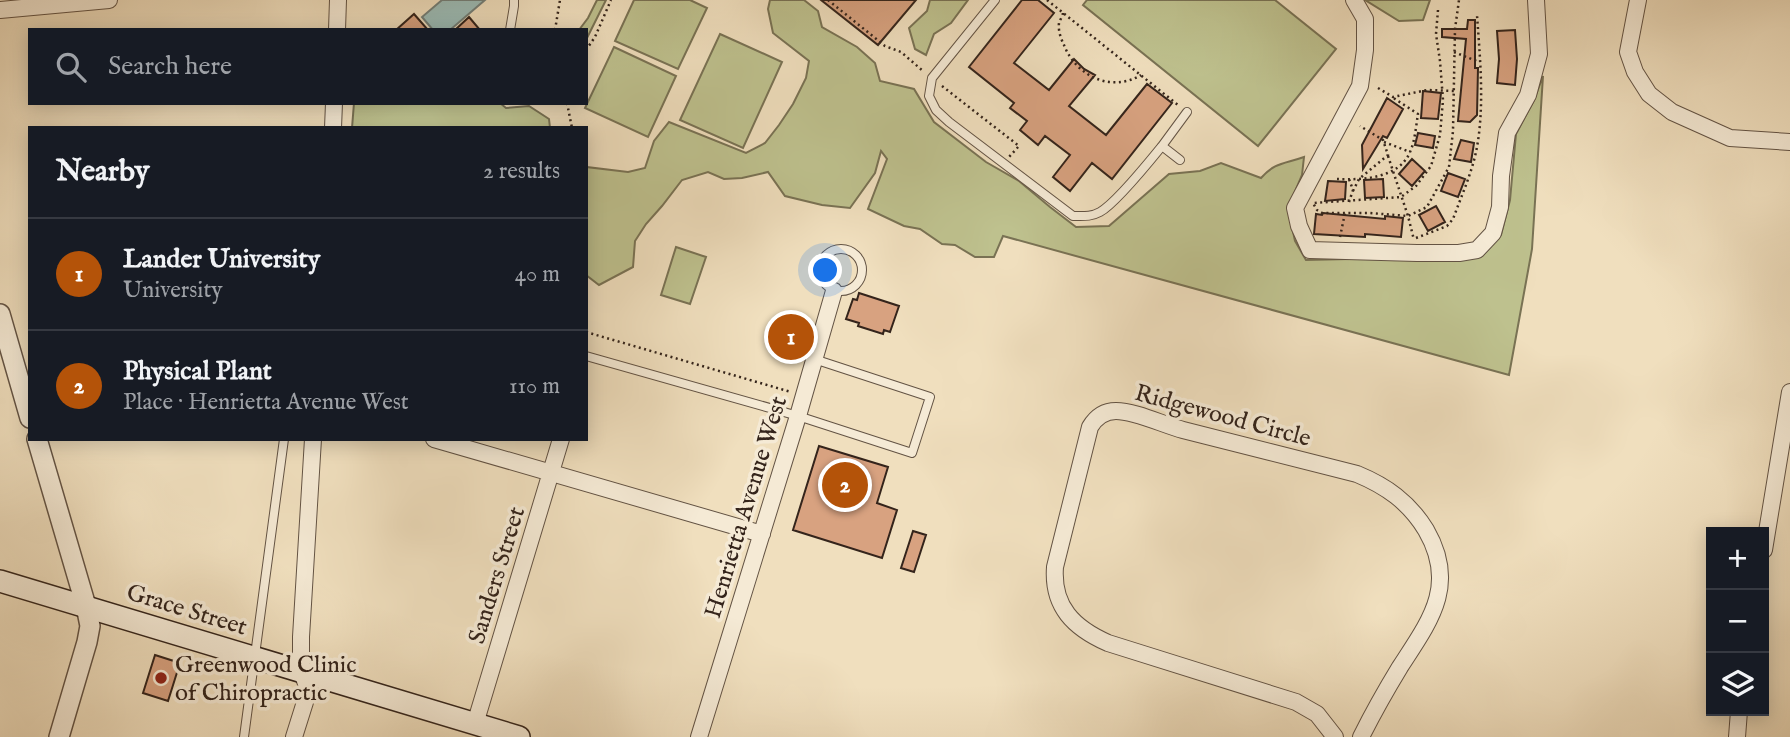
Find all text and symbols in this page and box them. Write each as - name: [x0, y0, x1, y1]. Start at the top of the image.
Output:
- search box: [28, 28, 588, 105]
- icon: search: [52, 48, 90, 86]
- text: Search here: [108, 50, 232, 83]
- text: Nearby: [56, 153, 149, 191]
- text: 2 results: [483, 157, 560, 186]
- text: Lander University: [123, 243, 320, 276]
- your location: [808, 253, 842, 287]
- text: 1: [75, 260, 83, 289]
- text: 40 m: [515, 260, 560, 289]
- text: University: [123, 276, 223, 305]
- pin: 1: [768, 311, 814, 363]
- text: Physical Plant: [123, 355, 272, 388]
- text: 2: [74, 372, 84, 401]
- text: 110 m: [509, 372, 560, 401]
- street label: Ridgewood Circle: [1131, 378, 1314, 455]
- text: Place · Henrietta Avenue West: [123, 388, 409, 417]
- street label: Henrietta Avenue West: [698, 393, 795, 622]
- pin: 2: [822, 459, 868, 511]
- street label: Sanders Street: [462, 503, 533, 648]
- map controls: [1706, 527, 1769, 716]
- button: +: [1706, 527, 1769, 590]
- street label: Grace Street: [123, 577, 251, 643]
- button: −: [1706, 590, 1769, 653]
- place label: Greenwood Clinic of Chiropractic: [175, 650, 357, 709]
- button: layers: [1706, 653, 1769, 716]
- marker: Greenwood Clinic of Chiropractic: [153, 670, 169, 686]

